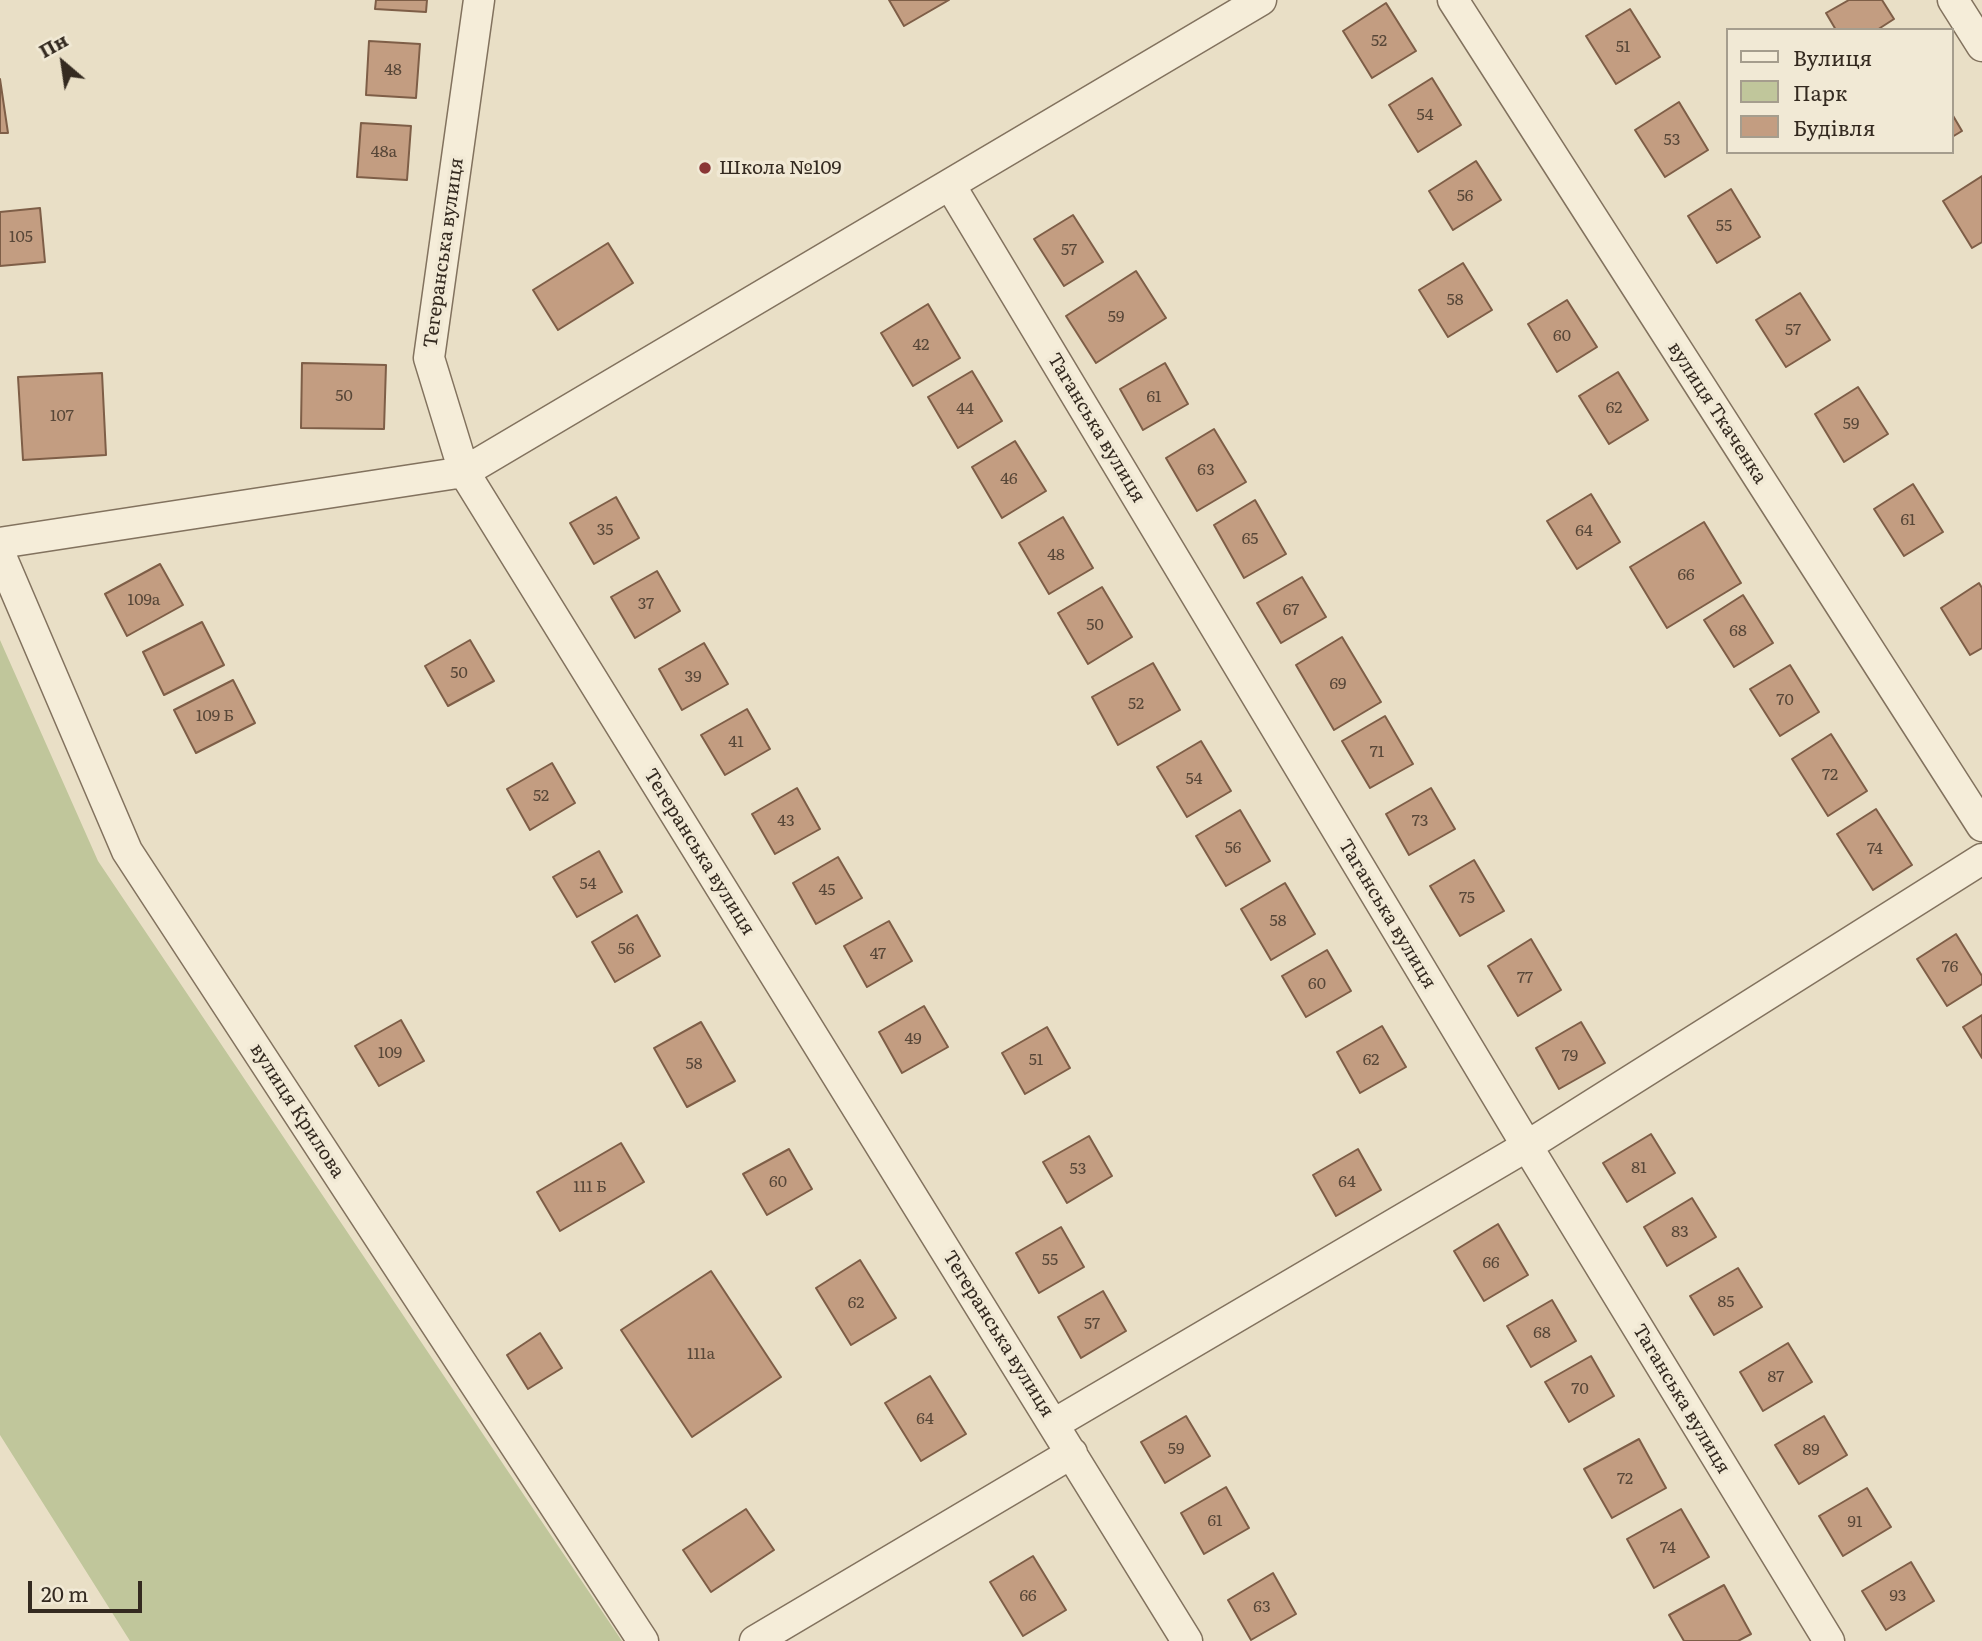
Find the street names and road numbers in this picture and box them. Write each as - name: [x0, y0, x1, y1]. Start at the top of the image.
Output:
- street label: Тегеранська вулиця: [419, 156, 469, 350]
- street label: вулиця Ткаченка: [1663, 338, 1771, 488]
- street label: Таганська вулиця: [1042, 349, 1150, 507]
- street label: Тегеранська вулиця: [638, 765, 760, 939]
- street label: Таганська вулиця: [1333, 835, 1441, 993]
- street label: вулиця Крилова: [245, 1039, 349, 1183]
- street label: Тегеранська вулиця: [937, 1247, 1059, 1421]
- street label: Таганська вулиця: [1627, 1320, 1735, 1478]

